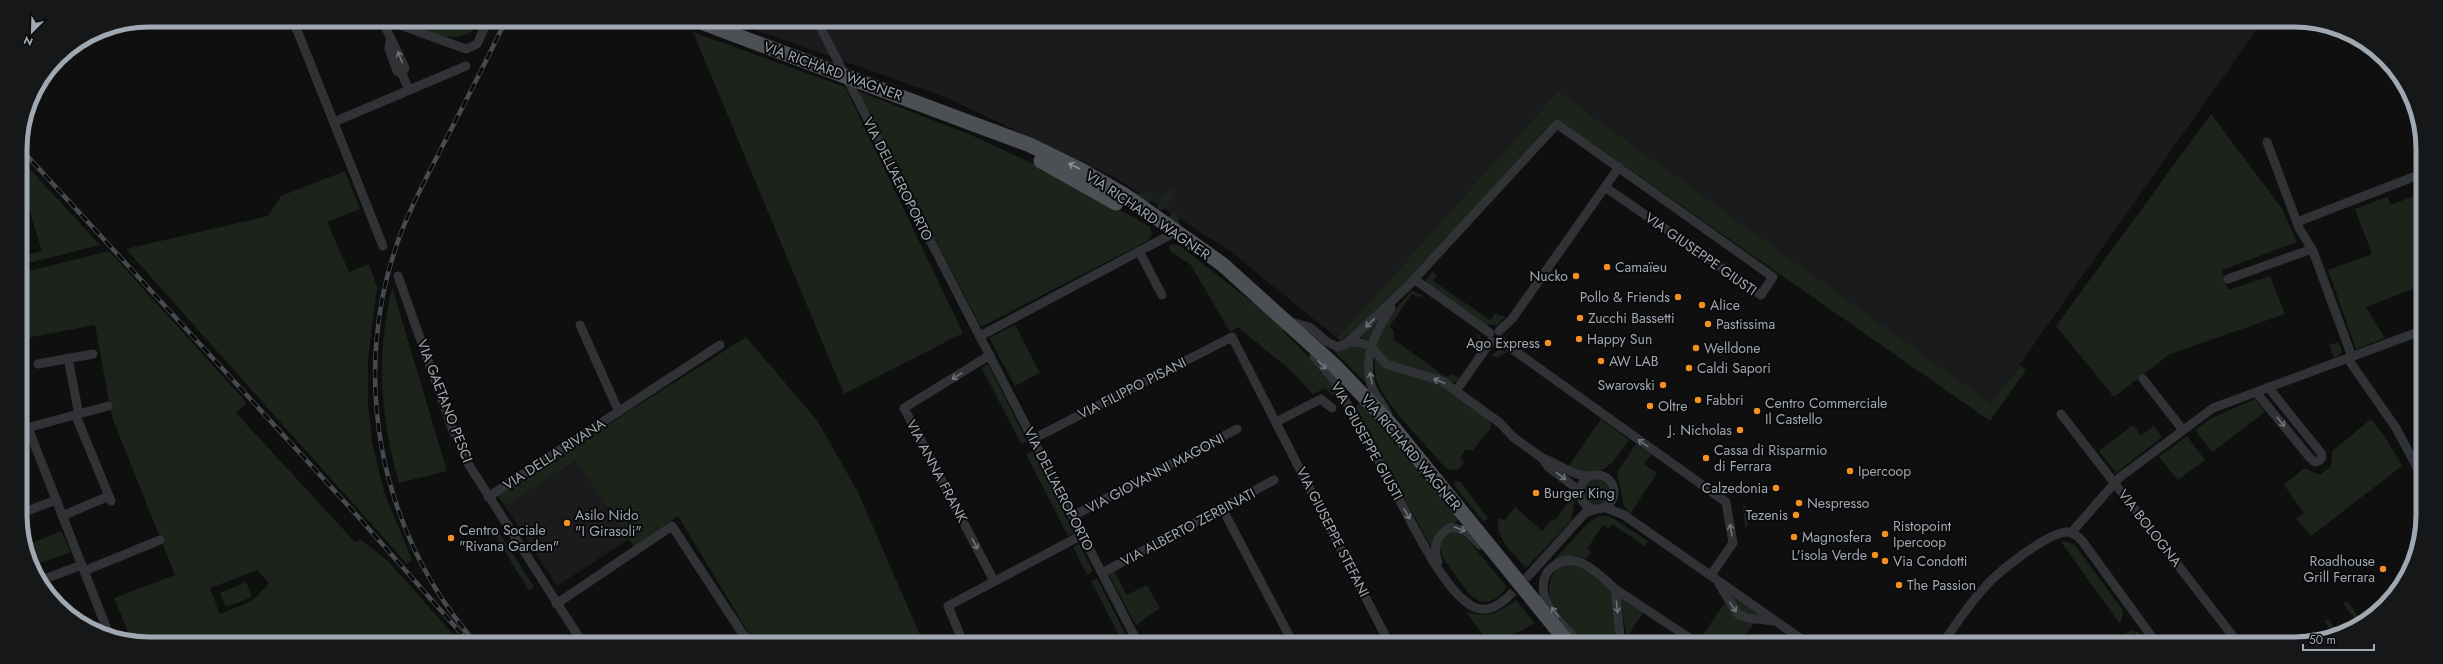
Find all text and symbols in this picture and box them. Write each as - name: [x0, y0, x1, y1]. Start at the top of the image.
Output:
- north arrow: [12, 12, 52, 52]
- text: N: [21, 32, 35, 50]
- street label: VIA RICHARD WAGNER: [761, 37, 905, 105]
- one-way arrow: [396, 51, 404, 63]
- street label: VIA DELL'AEROPORTO: [858, 114, 938, 244]
- one-way arrow: [1068, 162, 1080, 169]
- street label: VIA RICHARD WAGNER: [1082, 166, 1214, 264]
- street label: VIA GIUSEPPE GIUSTI: [1641, 208, 1761, 300]
- place label: Camaïeu: [1615, 257, 1667, 277]
- marker: Camaïeu: [1602, 262, 1612, 272]
- place label: Nucko: [1530, 266, 1568, 286]
- marker: Nucko: [1571, 271, 1581, 281]
- place label: Pollo & Friends: [1580, 287, 1670, 307]
- marker: Pollo & Friends: [1673, 292, 1683, 302]
- place label: Alice: [1710, 295, 1740, 315]
- marker: Alice: [1697, 300, 1707, 310]
- place label: Zucchi Bassetti: [1588, 308, 1675, 328]
- marker: Zucchi Bassetti: [1575, 313, 1585, 323]
- place label: Pastissima: [1716, 314, 1775, 334]
- one-way arrow: [1365, 318, 1375, 327]
- marker: Pastissima: [1703, 319, 1713, 329]
- place label: Happy Sun: [1587, 329, 1652, 349]
- place label: Ago Express: [1466, 333, 1540, 353]
- marker: Happy Sun: [1574, 334, 1584, 344]
- street label: VIA GAETANO PESCI: [412, 337, 478, 465]
- marker: Ago Express: [1543, 338, 1553, 348]
- place label: Welldone: [1704, 338, 1761, 358]
- marker: Welldone: [1691, 343, 1701, 353]
- place label: AW LAB: [1609, 351, 1659, 371]
- street label: VIA FILIPPO PISANI: [1074, 352, 1190, 424]
- marker: AW LAB: [1596, 356, 1606, 366]
- place label: Caldi Sapori: [1697, 358, 1771, 378]
- one-way arrow: [1317, 360, 1327, 370]
- marker: Caldi Sapori: [1684, 363, 1694, 373]
- one-way arrow: [951, 371, 962, 380]
- one-way arrow: [1367, 372, 1375, 385]
- place label: Swarovski: [1597, 375, 1655, 395]
- one-way arrow: [1434, 377, 1446, 384]
- street label: VIA GIUSEPPE GIUSTI: [1326, 378, 1408, 504]
- marker: Swarovski: [1658, 380, 1668, 390]
- street label: VIA RICHARD WAGNER: [1356, 390, 1466, 515]
- place label: Fabbri: [1706, 390, 1744, 410]
- place label: Centro Commerciale Il Castello: [1765, 393, 1887, 429]
- marker: Fabbri: [1693, 395, 1703, 405]
- place label: Oltre: [1658, 396, 1687, 416]
- marker: Oltre: [1645, 401, 1655, 411]
- marker: Centro Commerciale Il Castello: [1752, 406, 1762, 416]
- street label: VIA DELLA RIVANA: [499, 413, 610, 495]
- street label: VIA ANNA FRANK: [902, 416, 972, 526]
- one-way arrow: [2276, 417, 2285, 427]
- place label: J. Nicholas: [1666, 420, 1732, 440]
- street label: VIA DELL'AEROPORTO: [1019, 424, 1099, 554]
- marker: J. Nicholas: [1735, 425, 1745, 435]
- street label: VIA GIOVANNI MAGONI: [1082, 428, 1228, 518]
- one-way arrow: [1638, 439, 1649, 447]
- place label: Cassa di Risparmio di Ferrara: [1714, 440, 1828, 476]
- marker: Cassa di Risparmio di Ferrara: [1701, 453, 1711, 463]
- place label: Ipercoop: [1858, 461, 1911, 481]
- street label: VIA GIUSEPPE STEFANI: [1292, 464, 1374, 600]
- marker: Ipercoop: [1845, 466, 1855, 476]
- one-way arrow: [1556, 472, 1567, 481]
- place label: Calzedonia: [1702, 478, 1768, 498]
- street label: VIA ALBERTO ZERBINATI: [1117, 483, 1259, 571]
- place label: Burger King: [1544, 483, 1615, 503]
- marker: Calzedonia: [1771, 483, 1781, 493]
- street label: VIA BOLOGNA: [2114, 485, 2187, 571]
- marker: Burger King: [1531, 488, 1541, 498]
- place label: Nespresso: [1807, 493, 1870, 513]
- marker: Nespresso: [1794, 498, 1804, 508]
- place label: Asilo Nido "I Girasoli": [575, 505, 642, 541]
- place label: Tezenis: [1746, 505, 1788, 525]
- one-way arrow: [1404, 508, 1412, 520]
- marker: Tezenis: [1791, 510, 1801, 520]
- place label: Ristopoint Ipercoop: [1893, 516, 1952, 552]
- marker: Asilo Nido "I Girasoli": [562, 518, 572, 528]
- place label: Centro Sociale "Rivana Garden": [459, 520, 559, 556]
- one-way arrow: [1727, 523, 1735, 536]
- one-way arrow: [1453, 526, 1465, 534]
- place label: Magnosfera: [1802, 527, 1871, 547]
- marker: Ristopoint Ipercoop: [1880, 529, 1890, 539]
- marker: Magnosfera: [1789, 532, 1799, 542]
- marker: Centro Sociale "Rivana Garden": [446, 533, 456, 543]
- one-way arrow: [972, 537, 979, 549]
- place label: L'isola Verde: [1792, 545, 1867, 565]
- marker: L'isola Verde: [1870, 550, 1880, 560]
- place label: Via Condotti: [1893, 551, 1967, 571]
- place label: Roadhouse Grill Ferrara: [2303, 551, 2375, 587]
- marker: Via Condotti: [1880, 556, 1890, 566]
- marker: Roadhouse Grill Ferrara: [2378, 564, 2388, 574]
- place label: The Passion: [1907, 575, 1976, 595]
- marker: The Passion: [1894, 580, 1904, 590]
- one-way arrow: [1613, 600, 1620, 613]
- one-way arrow: [1729, 601, 1737, 612]
- one-way arrow: [1551, 607, 1559, 618]
- scale bar: [2303, 626, 2374, 652]
- text: 50 m: [2309, 631, 2336, 649]

